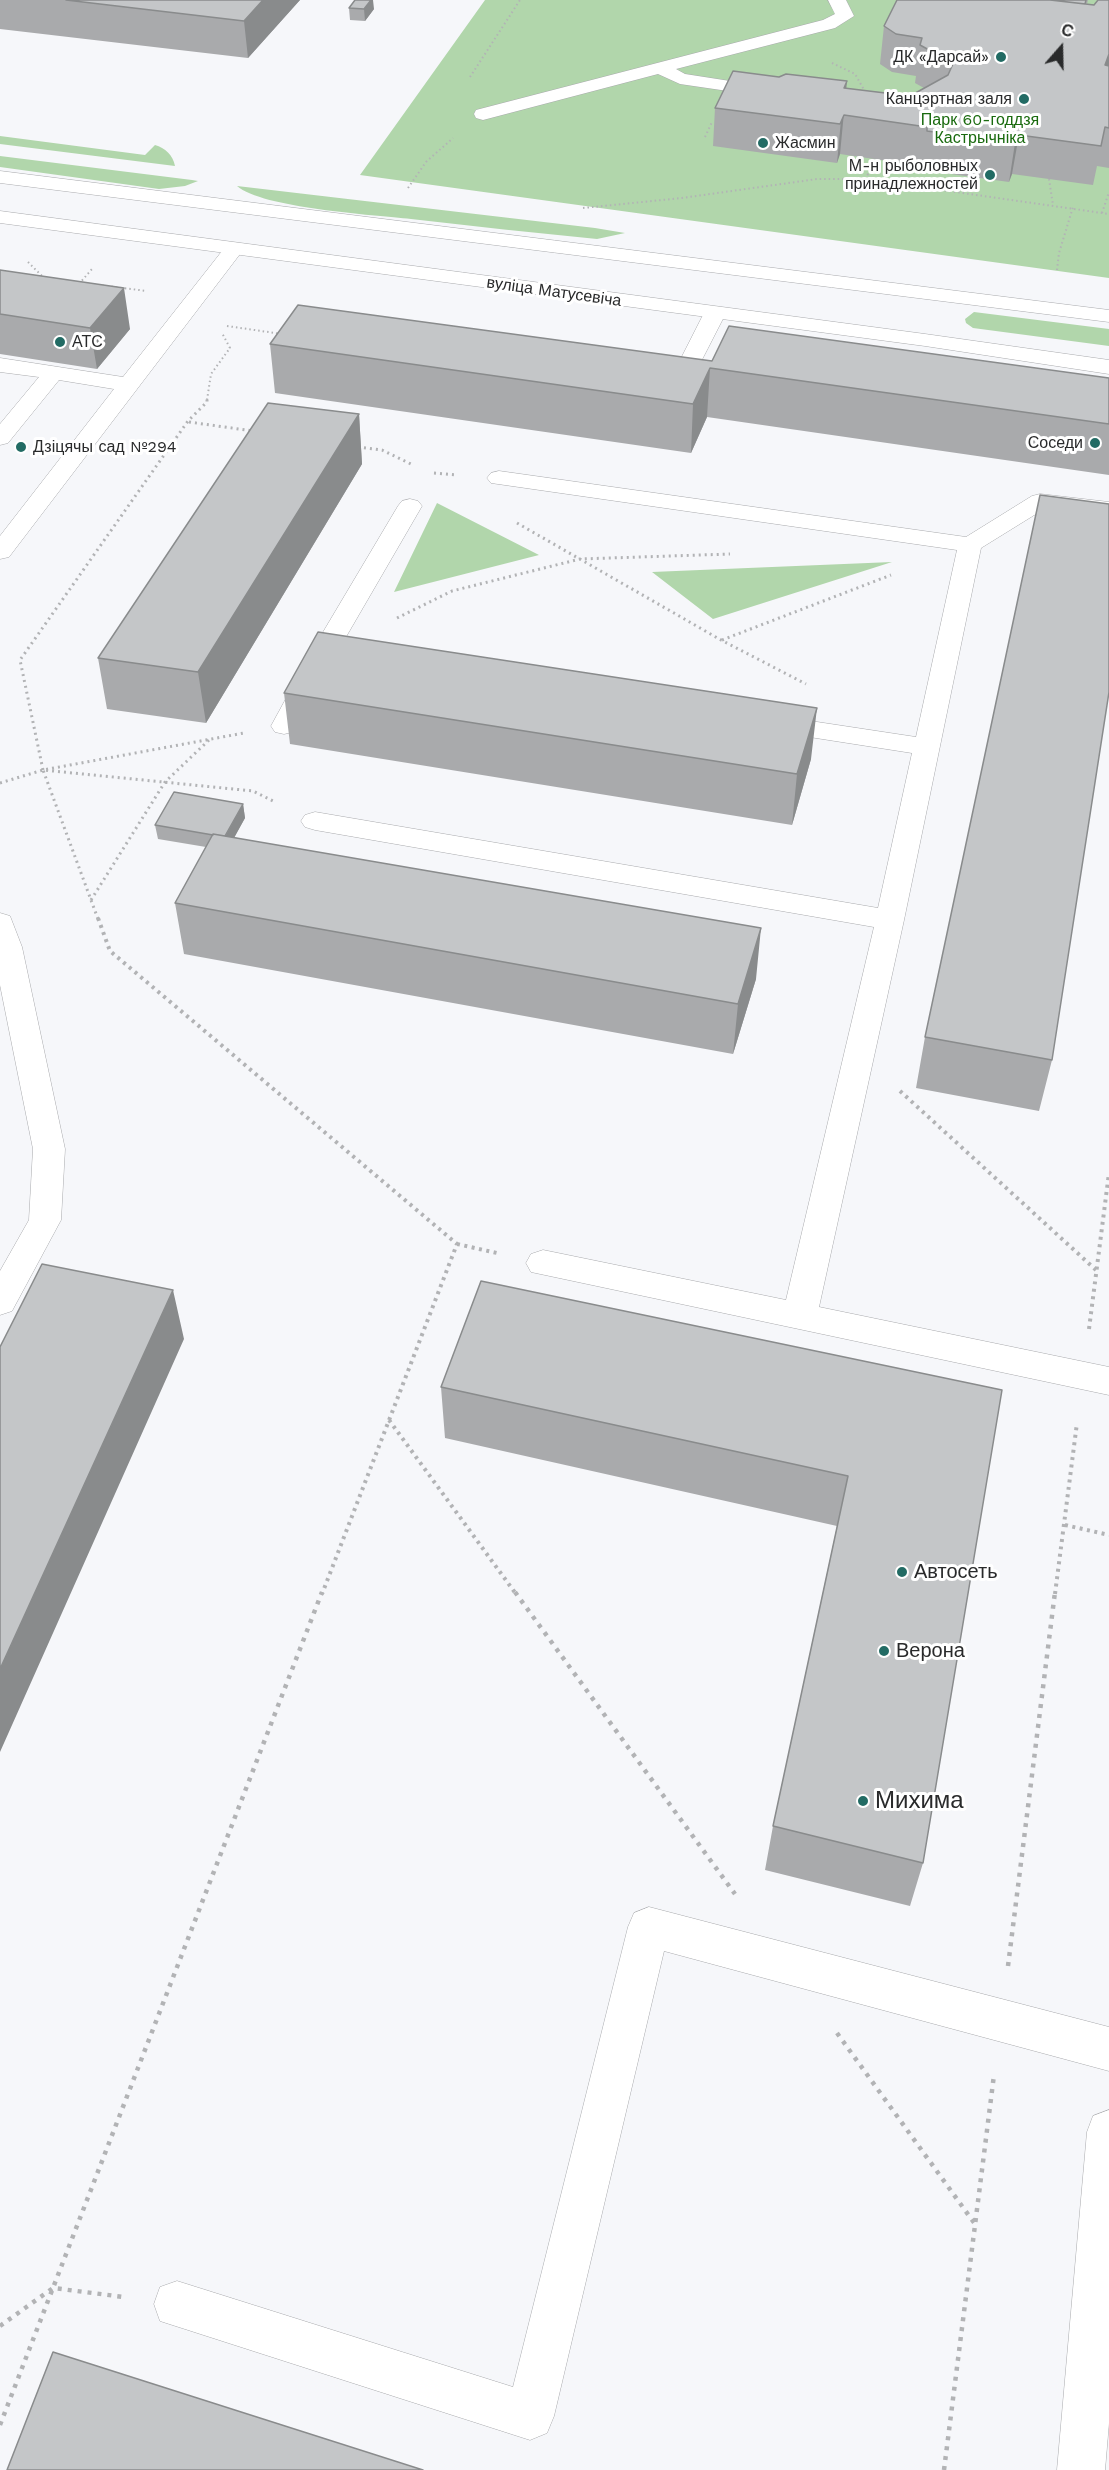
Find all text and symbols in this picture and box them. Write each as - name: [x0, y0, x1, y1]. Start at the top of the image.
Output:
- north arrow: [1031, 18, 1091, 78]
- text: С: [1059, 20, 1076, 42]
- place label: ДК «Дарсай»: [893, 47, 989, 67]
- marker: ДК «Дарсай»: [994, 50, 1008, 64]
- place label: Канцэртная заля: [886, 89, 1012, 109]
- marker: Канцэртная заля: [1017, 92, 1031, 106]
- park label: Парк 60-годдзя Кастрычніка: [921, 110, 1039, 148]
- place label: Жасмин: [775, 133, 836, 153]
- marker: Жасмин: [756, 136, 770, 150]
- place label: М-н рыболовных принадлежностей: [845, 156, 978, 194]
- marker: М-н рыболовных принадлежностей: [983, 168, 997, 182]
- street label: вуліца Матусевіча: [485, 273, 623, 311]
- place label: АТС: [72, 332, 103, 352]
- marker: АТС: [53, 335, 67, 349]
- place label: Соседи: [1028, 433, 1083, 453]
- marker: Соседи: [1088, 436, 1102, 450]
- place label: Дзіцячы сад №294: [33, 437, 177, 457]
- marker: Дзіцячы сад №294: [14, 440, 28, 454]
- place label: Автосеть: [914, 1560, 998, 1584]
- marker: Автосеть: [895, 1565, 909, 1579]
- place label: Верона: [896, 1639, 965, 1663]
- marker: Верона: [877, 1644, 891, 1658]
- place label: Михима: [875, 1787, 964, 1815]
- marker: Михима: [856, 1794, 870, 1808]

